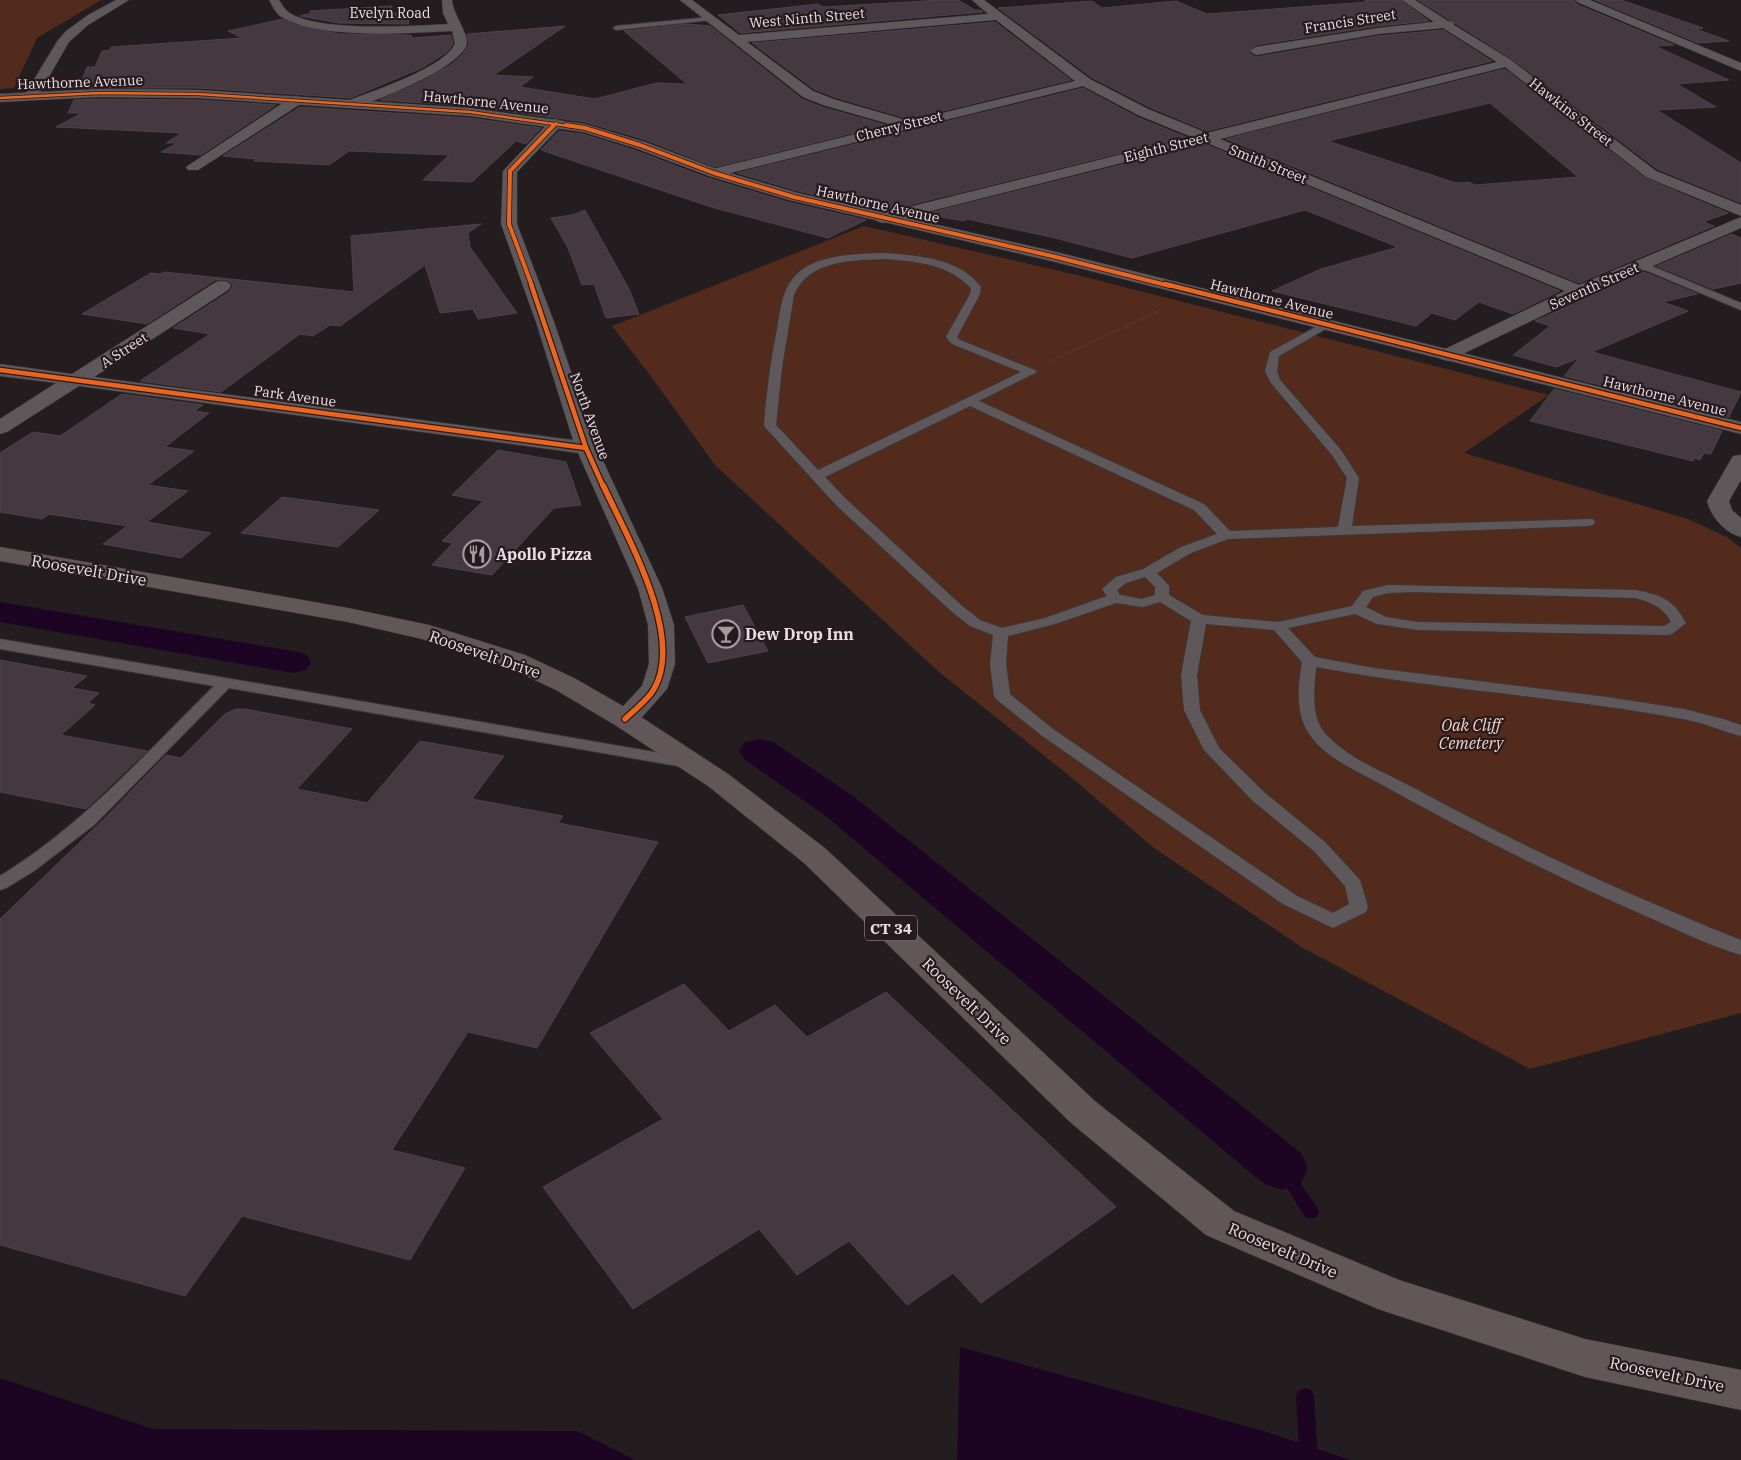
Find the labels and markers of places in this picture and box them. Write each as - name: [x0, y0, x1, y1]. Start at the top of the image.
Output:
- restaurant icon: Apollo Pizza: [462, 539, 492, 569]
- place label: Apollo Pizza: [496, 544, 592, 564]
- bar icon: Dew Drop Inn: [711, 619, 741, 649]
- place label: Dew Drop Inn: [745, 624, 854, 644]

